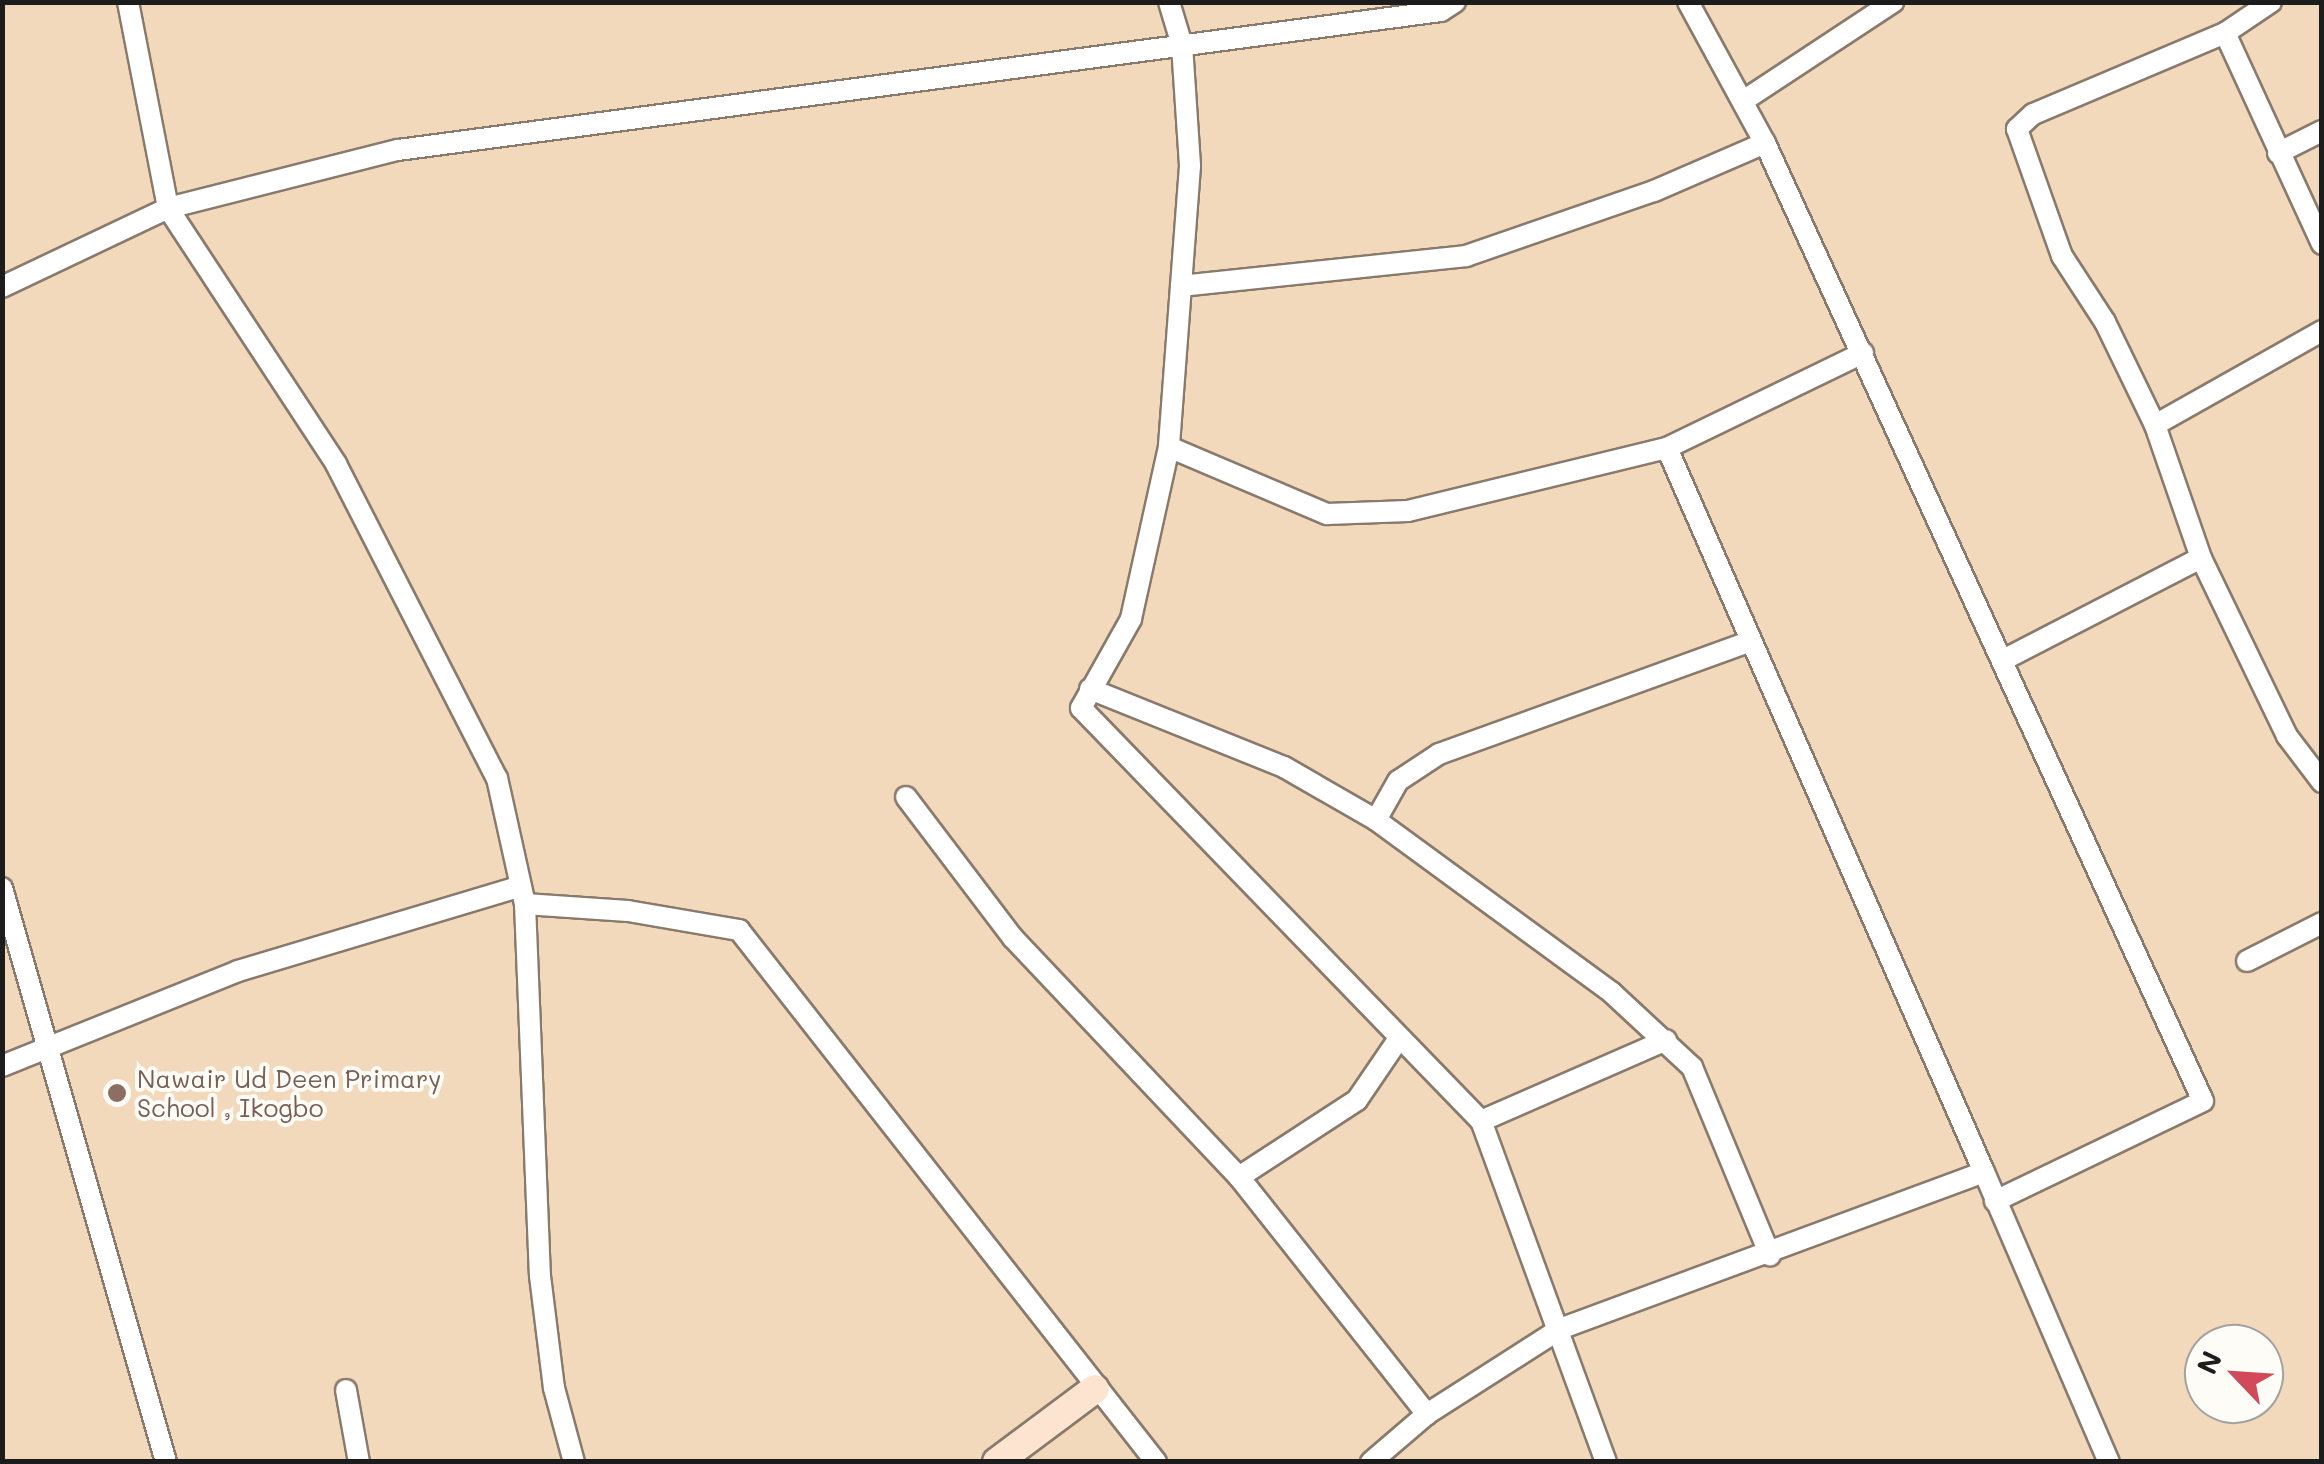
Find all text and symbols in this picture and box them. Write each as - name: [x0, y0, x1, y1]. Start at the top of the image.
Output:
- place label: Nawair Ud Deen Primary School , Ikogbo: [137, 1064, 441, 1123]
- marker: Nawair Ud Deen Primary School , Ikogbo: [106, 1082, 128, 1104]
- north arrow: [2184, 1324, 2284, 1424]
- text: N: [2188, 1345, 2229, 1379]

